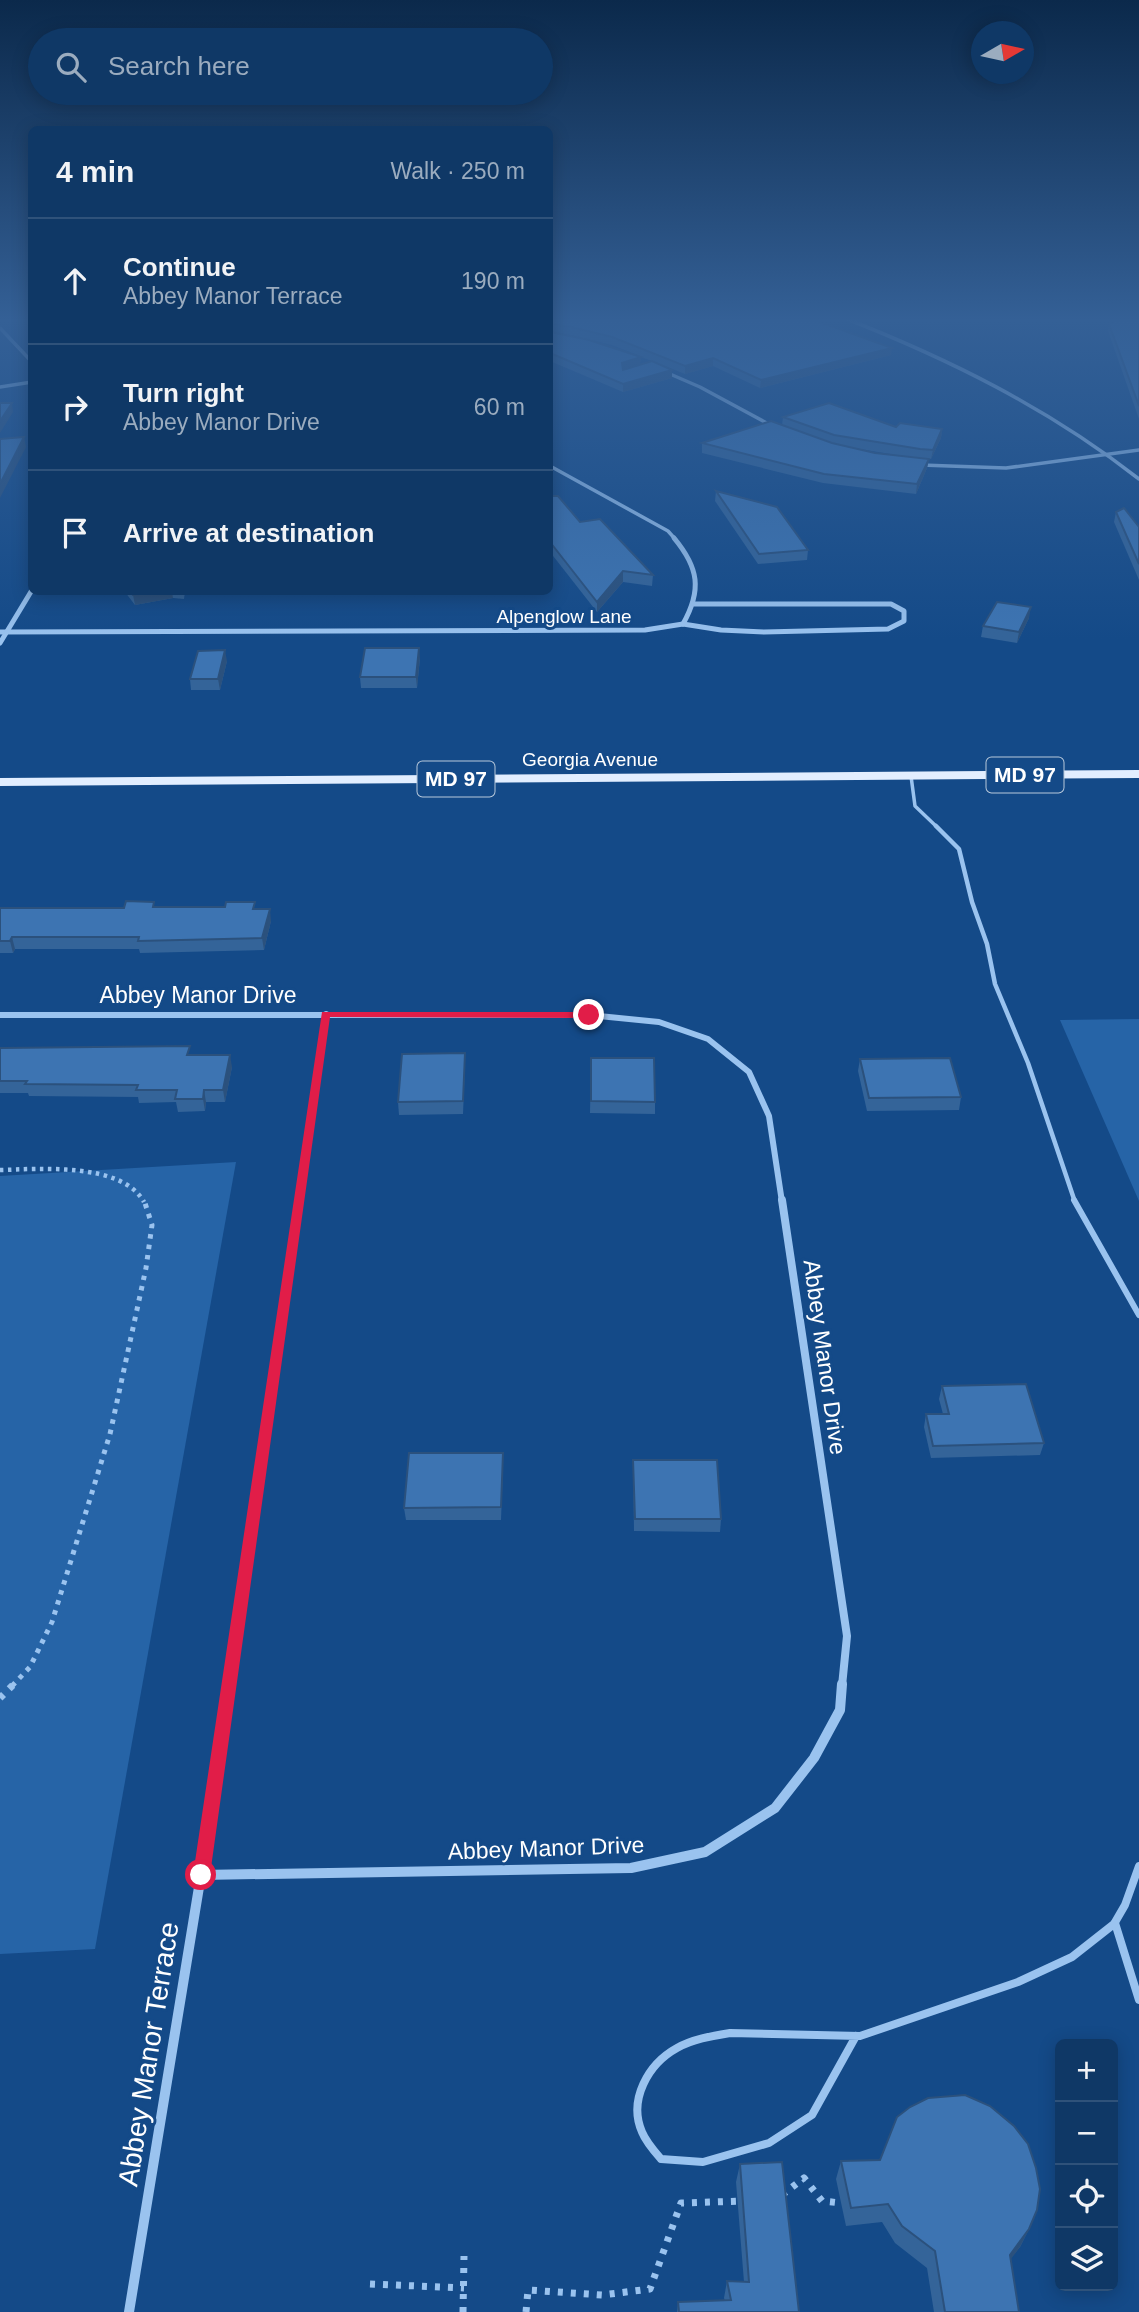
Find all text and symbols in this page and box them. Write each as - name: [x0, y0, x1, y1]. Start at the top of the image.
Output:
- north arrow: [971, 21, 1034, 84]
- search box: [28, 28, 553, 105]
- icon: search: [52, 48, 90, 86]
- text: Search here: [108, 51, 250, 81]
- text: 4 min: [56, 155, 134, 188]
- text: Walk · 250 m: [390, 158, 525, 184]
- text: Continue: [123, 252, 236, 282]
- icon: ahead: [56, 262, 94, 300]
- text: 190 m: [461, 268, 525, 294]
- text: Abbey Manor Terrace: [123, 283, 342, 309]
- text: Turn right: [123, 378, 244, 408]
- icon: right: [56, 388, 94, 426]
- text: 60 m: [474, 394, 525, 420]
- text: Abbey Manor Drive: [123, 409, 320, 435]
- icon: arrive: [56, 514, 94, 552]
- text: Arrive at destination: [123, 518, 374, 548]
- street label: Alpenglow Lane: [496, 606, 632, 627]
- street label: Georgia Avenue: [522, 749, 658, 770]
- road number: MD 97: [986, 758, 1064, 792]
- road number: MD 97: [418, 762, 494, 796]
- street label: Abbey Manor Drive: [100, 982, 296, 1008]
- route end: [573, 999, 604, 1030]
- street label: Abbey Manor Drive: [798, 1258, 852, 1456]
- street label: Abbey Manor Drive: [447, 1832, 645, 1864]
- route start: [185, 1859, 216, 1890]
- street label: Abbey Manor Terrace: [112, 1920, 185, 2188]
- map controls: [1055, 2039, 1118, 2291]
- button: +: [1055, 2039, 1118, 2102]
- button: −: [1055, 2102, 1118, 2165]
- button: locate: [1055, 2165, 1118, 2228]
- button: layers: [1055, 2228, 1118, 2291]

